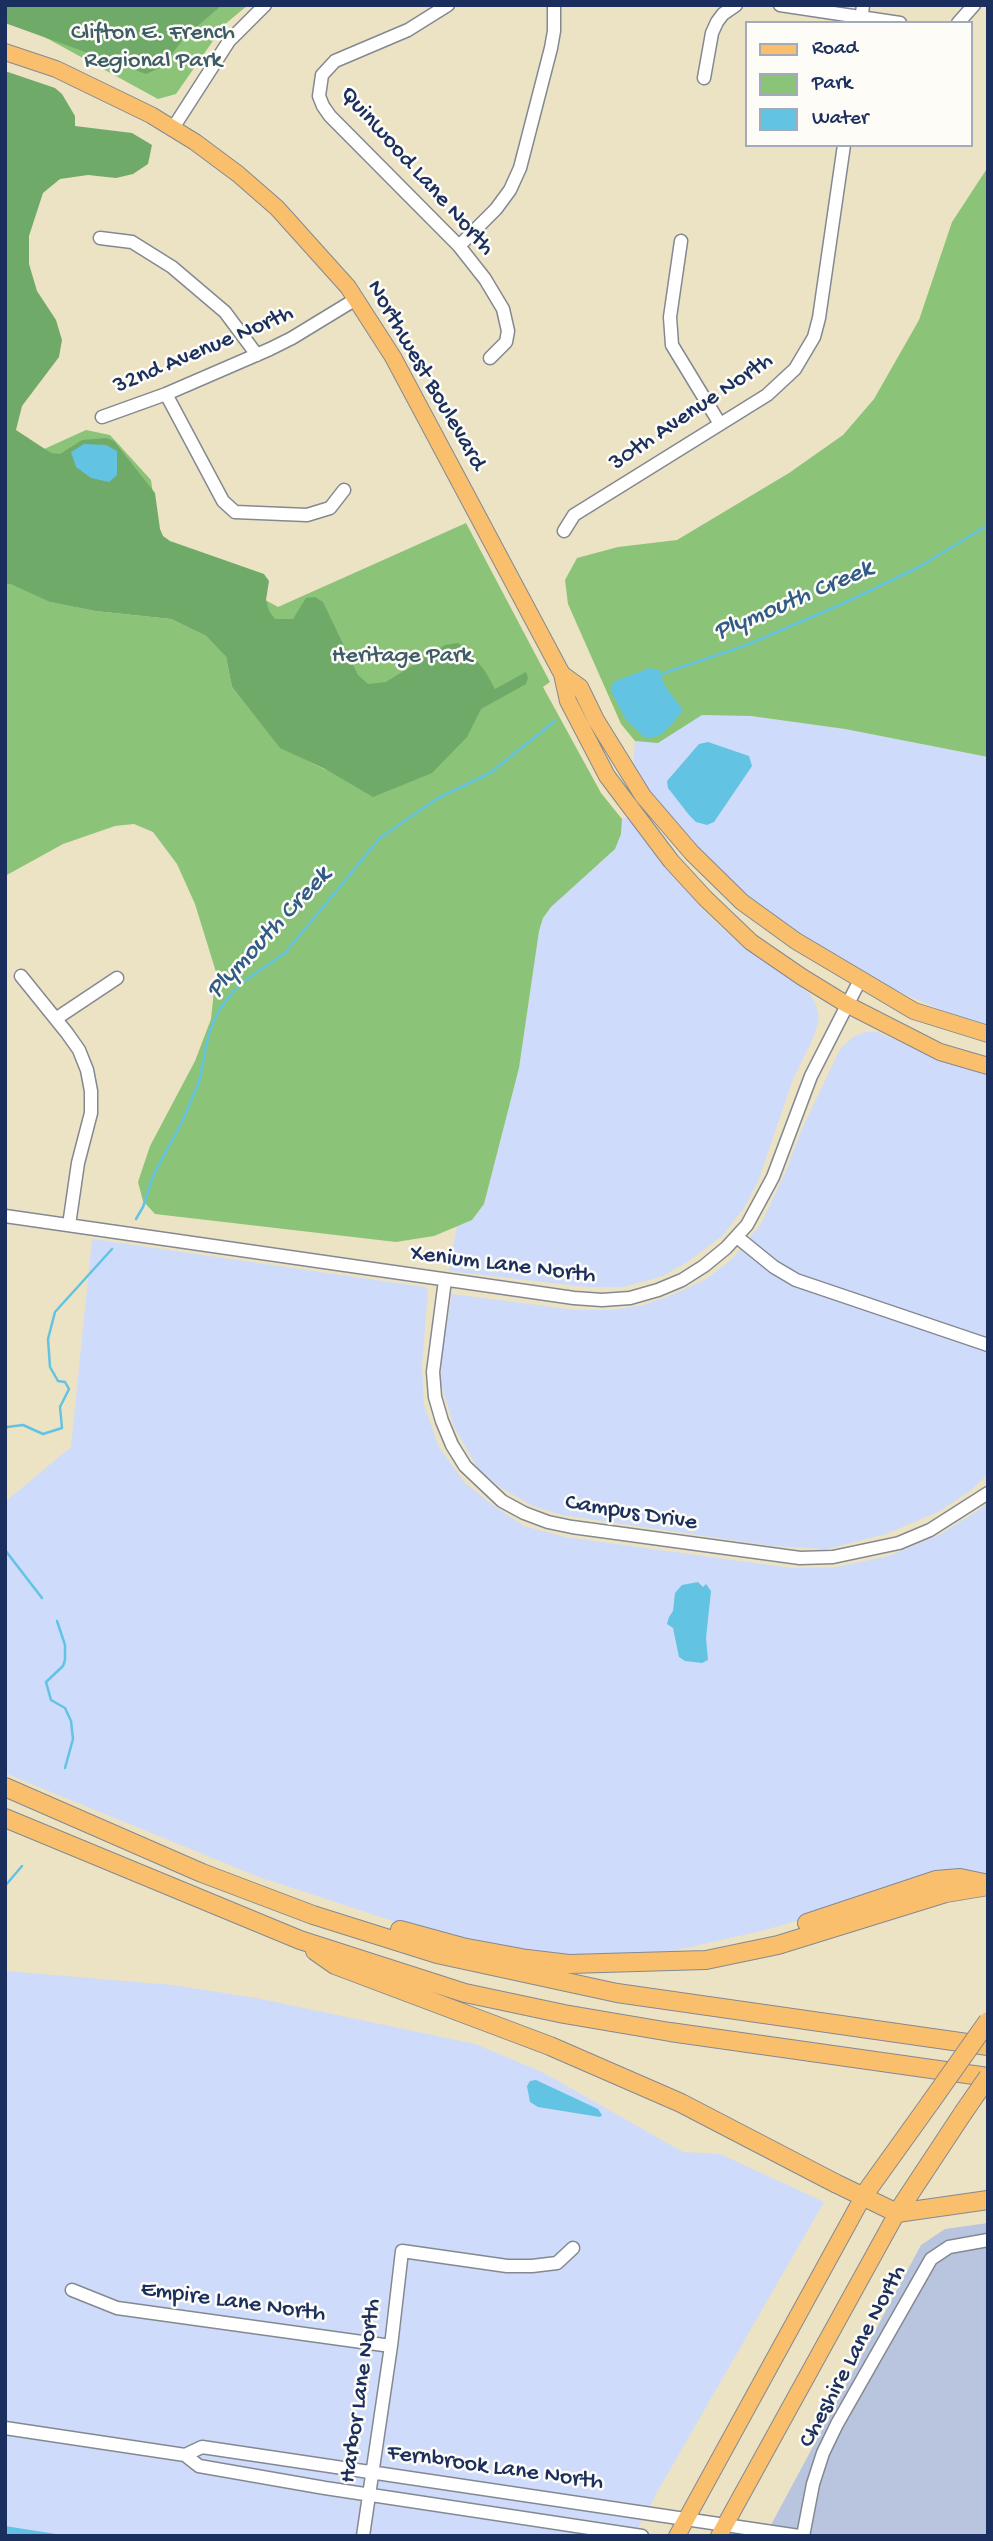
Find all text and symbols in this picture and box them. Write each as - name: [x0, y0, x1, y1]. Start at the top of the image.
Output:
- park label: Clifton E. French Regional Park: [71, 20, 235, 76]
- legend: [744, 21, 972, 147]
- text: Road: [812, 37, 858, 62]
- text: Park: [812, 72, 852, 97]
- street label: Quinwood Lane North: [332, 81, 500, 263]
- text: Water: [812, 107, 868, 132]
- street label: Northwest Boulevard: [359, 276, 491, 476]
- street label: 32nd Avenue North: [110, 300, 298, 402]
- street label: 30th Avenue North: [605, 347, 779, 479]
- water label: Plymouth Creek: [710, 555, 878, 649]
- park label: Heritage Park: [332, 643, 472, 671]
- water label: Plymouth Creek: [201, 861, 339, 1007]
- street label: Xenium Lane North: [409, 1240, 597, 1292]
- street label: Campus Drive: [563, 1489, 699, 1539]
- street label: Cheshire Lane North: [794, 2261, 914, 2453]
- street label: Empire Lane North: [139, 2276, 327, 2330]
- street label: Harbor Lane North: [335, 2297, 389, 2485]
- street label: Fernbrook Lane North: [385, 2440, 605, 2498]

